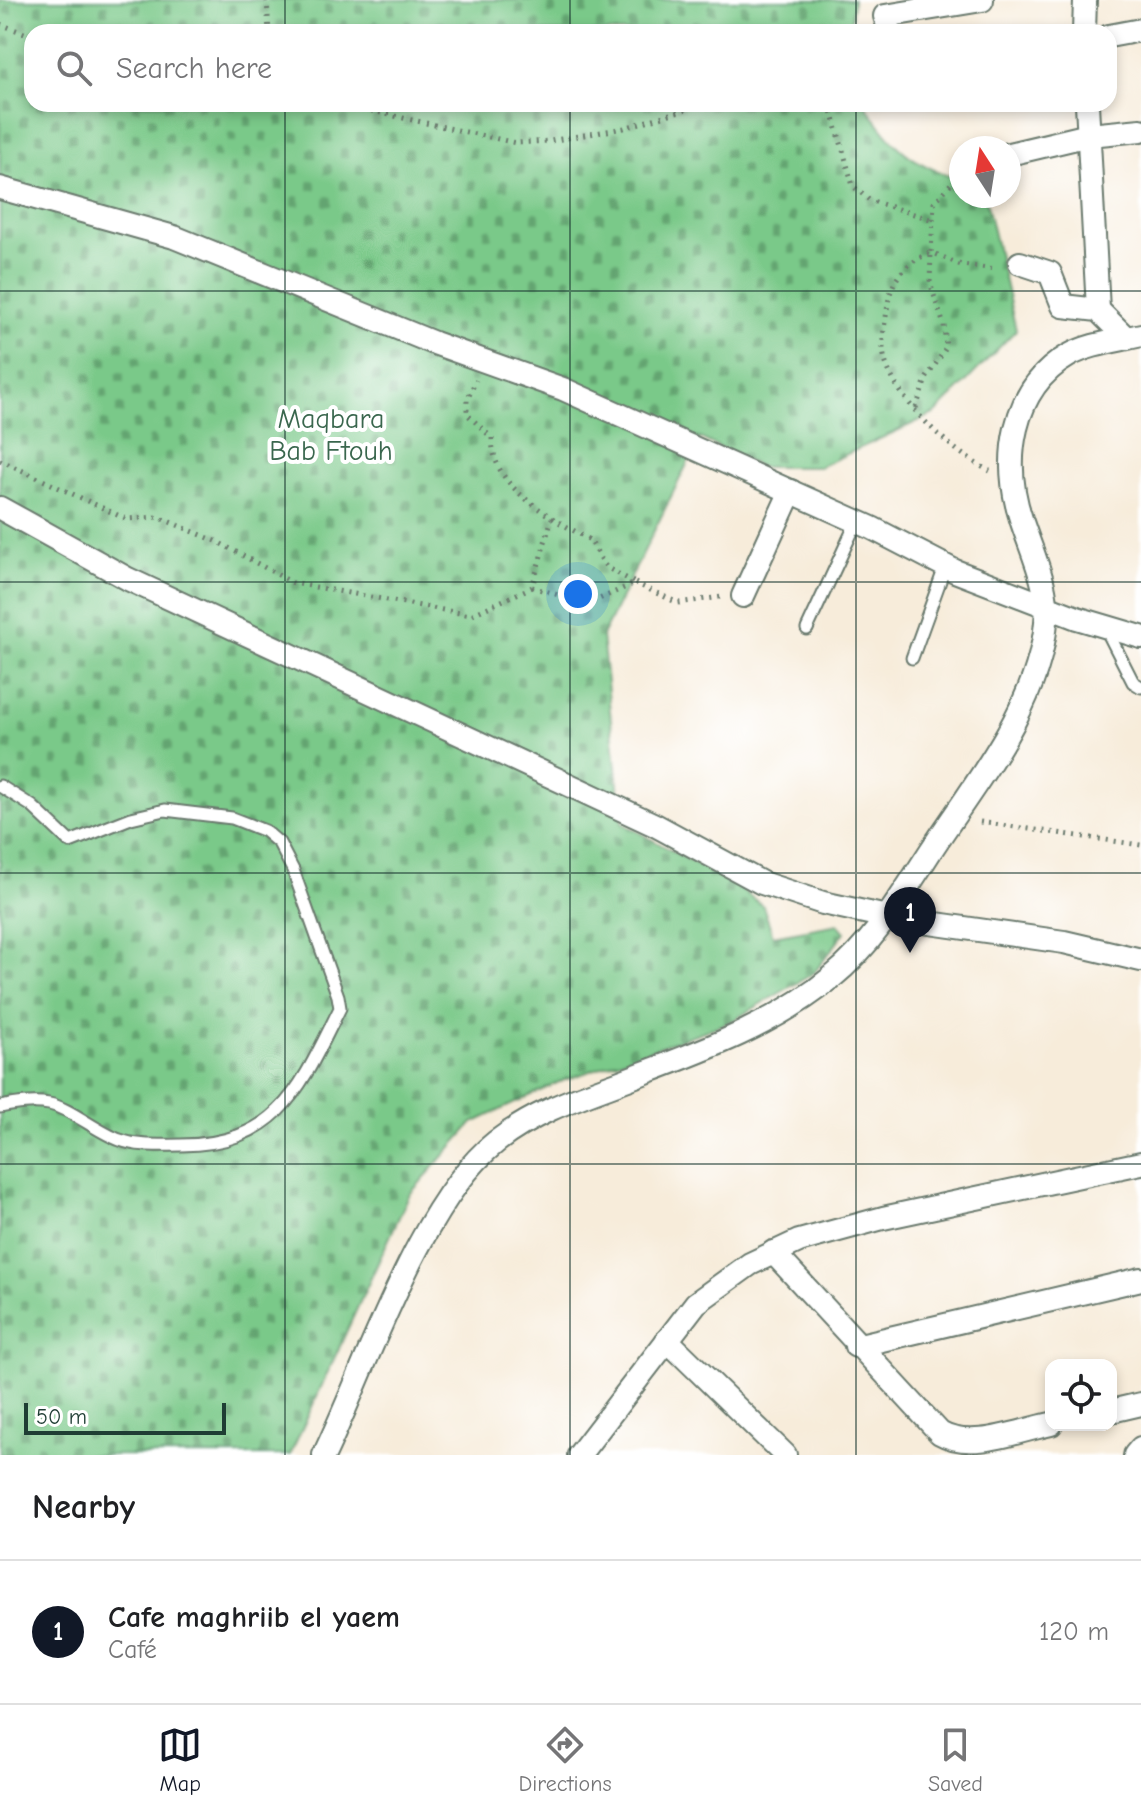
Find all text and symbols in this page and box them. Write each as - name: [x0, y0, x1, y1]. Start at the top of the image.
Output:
- search box: [24, 24, 1117, 112]
- icon: search: [52, 46, 96, 90]
- text: Search here: [116, 51, 272, 86]
- north arrow: [949, 136, 1021, 208]
- park label: Maqbara Bab Ftouh: [269, 403, 393, 467]
- your location: [558, 574, 598, 614]
- pin: 1: [884, 887, 936, 953]
- map controls: [1045, 1359, 1117, 1431]
- button: locate: [1045, 1359, 1117, 1431]
- scale bar: [24, 1399, 226, 1435]
- text: 50 m: [36, 1404, 87, 1430]
- text: Nearby: [32, 1487, 135, 1527]
- text: Cafe maghriib el yaem: [108, 1600, 400, 1635]
- text: 1: [53, 1617, 63, 1647]
- text: 120 m: [1039, 1617, 1109, 1647]
- text: Café: [108, 1635, 157, 1665]
- tab: Map: [158, 1723, 202, 1797]
- tab: Directions: [519, 1723, 612, 1797]
- tab: Saved: [928, 1723, 983, 1797]

